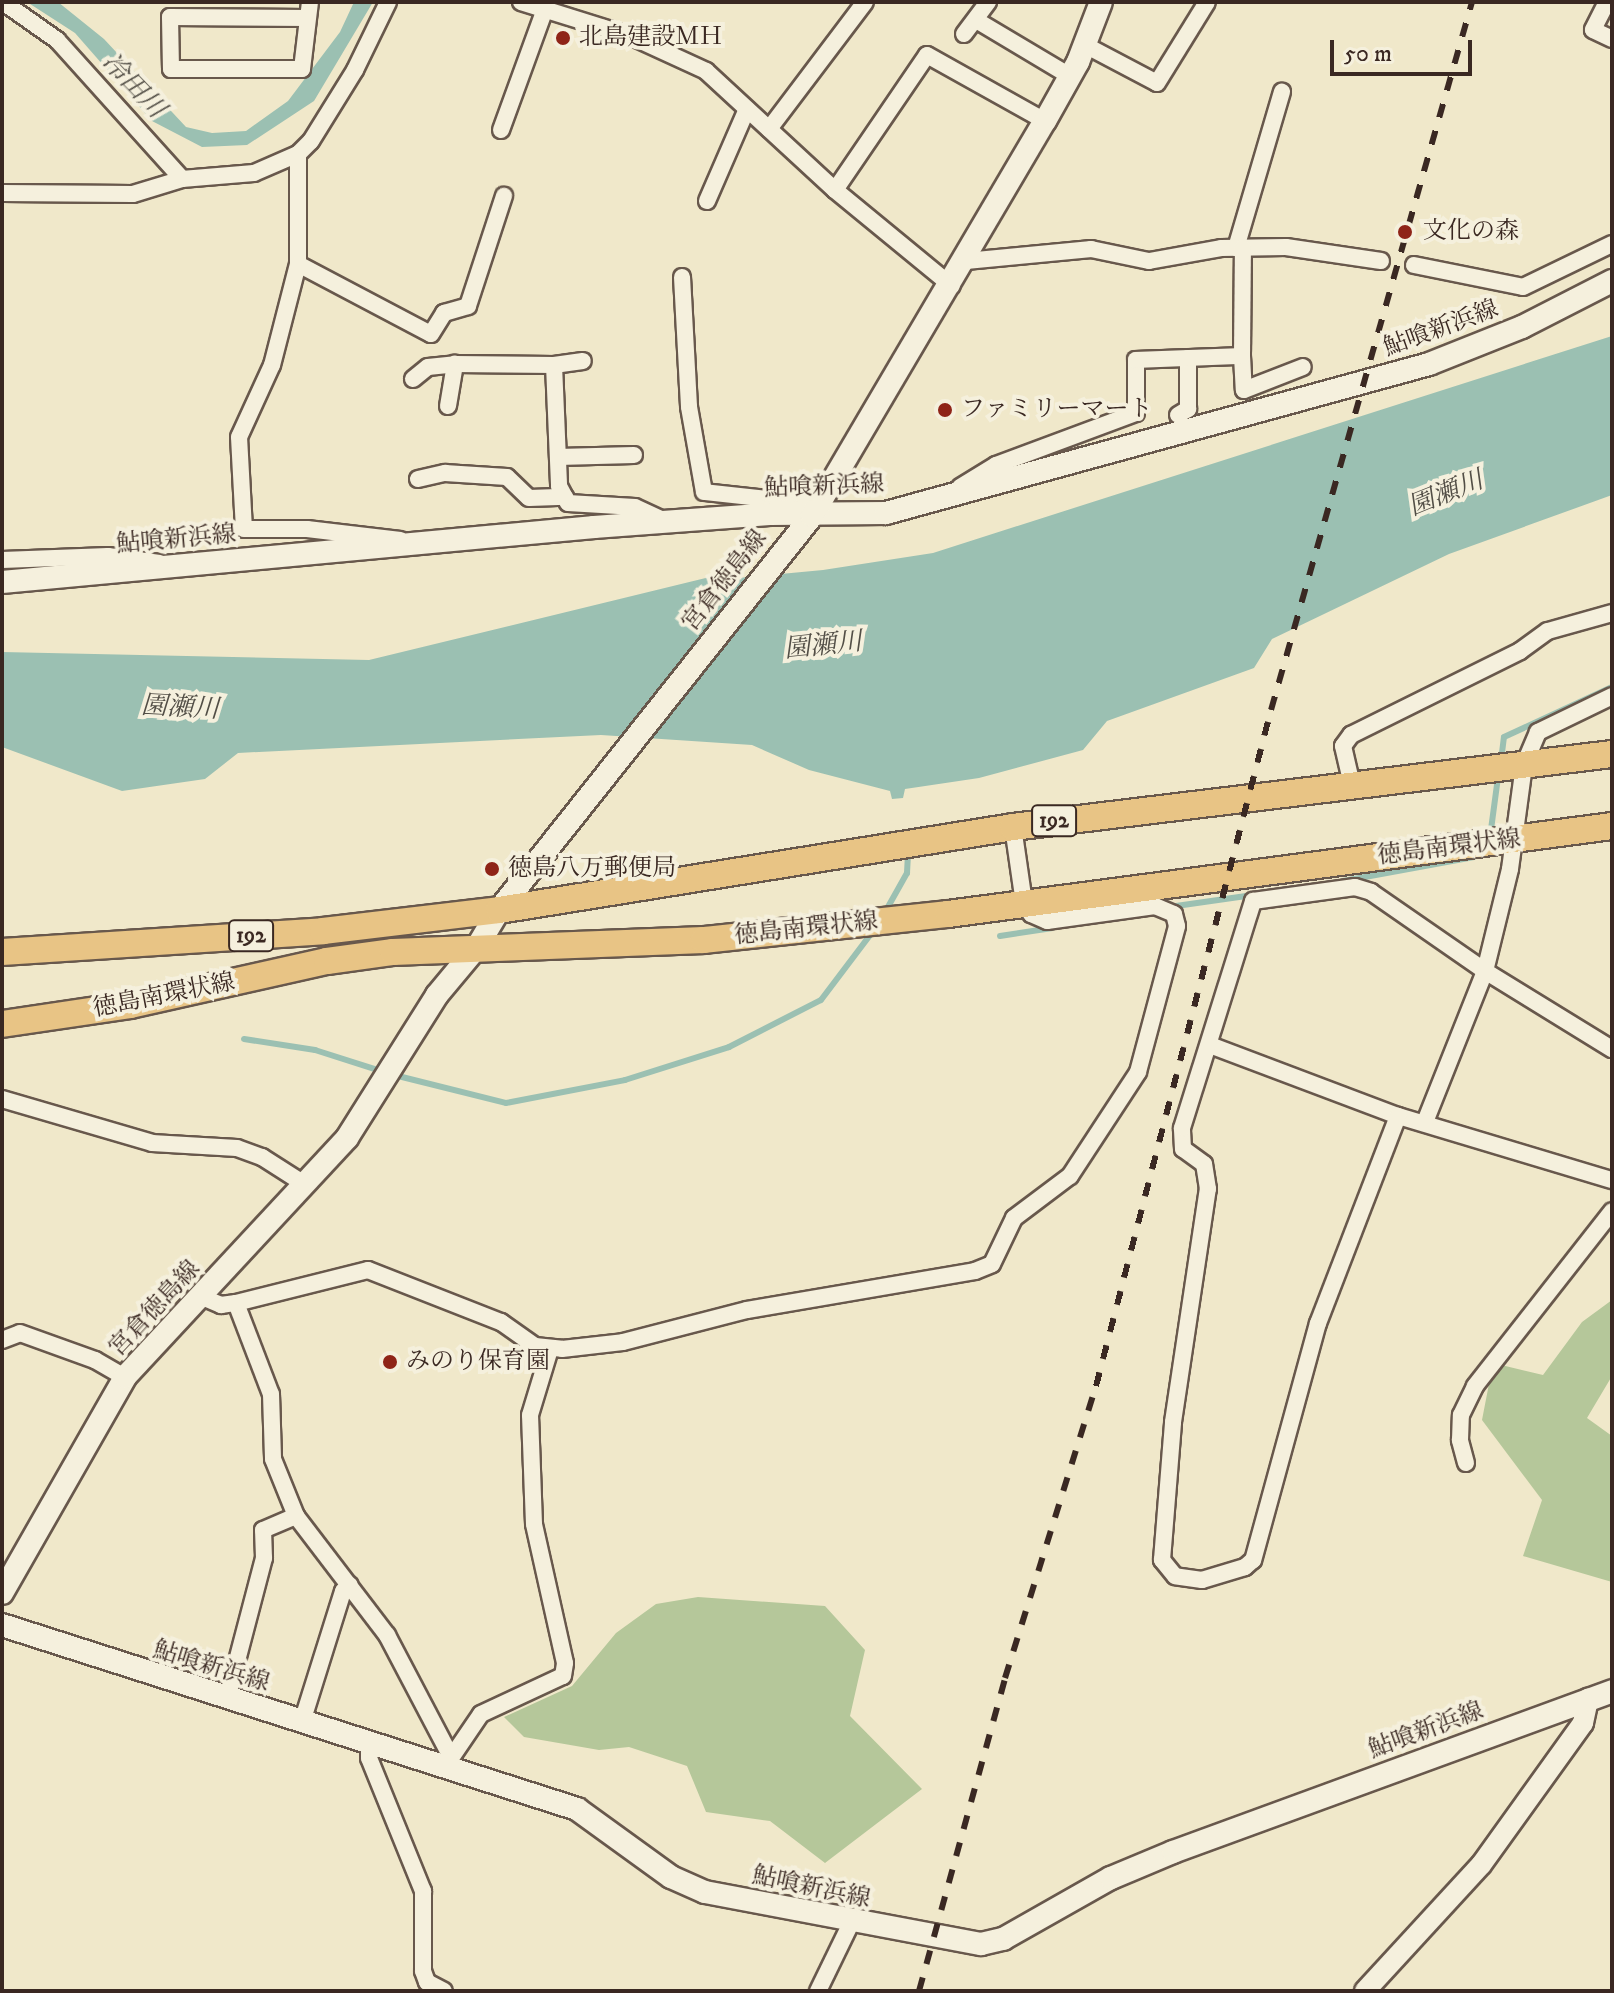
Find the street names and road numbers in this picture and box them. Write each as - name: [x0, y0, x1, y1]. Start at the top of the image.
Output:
- street label: 鮎喰新浜線: [1380, 295, 1502, 363]
- street label: 鮎喰新浜線: [764, 471, 884, 503]
- street label: 鮎喰新浜線: [115, 520, 237, 560]
- street label: 宮倉徳島線: [677, 525, 773, 637]
- road number: 192: [1030, 803, 1078, 839]
- street label: 徳島南環状線: [1376, 825, 1522, 871]
- street label: 徳島南環状線: [733, 907, 879, 951]
- road number: 192: [227, 918, 275, 954]
- street label: 徳島南環状線: [91, 968, 237, 1024]
- street label: 宮倉徳島線: [104, 1255, 206, 1363]
- street label: 鮎喰新浜線: [149, 1636, 273, 1698]
- street label: 鮎喰新浜線: [1365, 1697, 1487, 1765]
- street label: 鮎喰新浜線: [749, 1861, 873, 1915]

